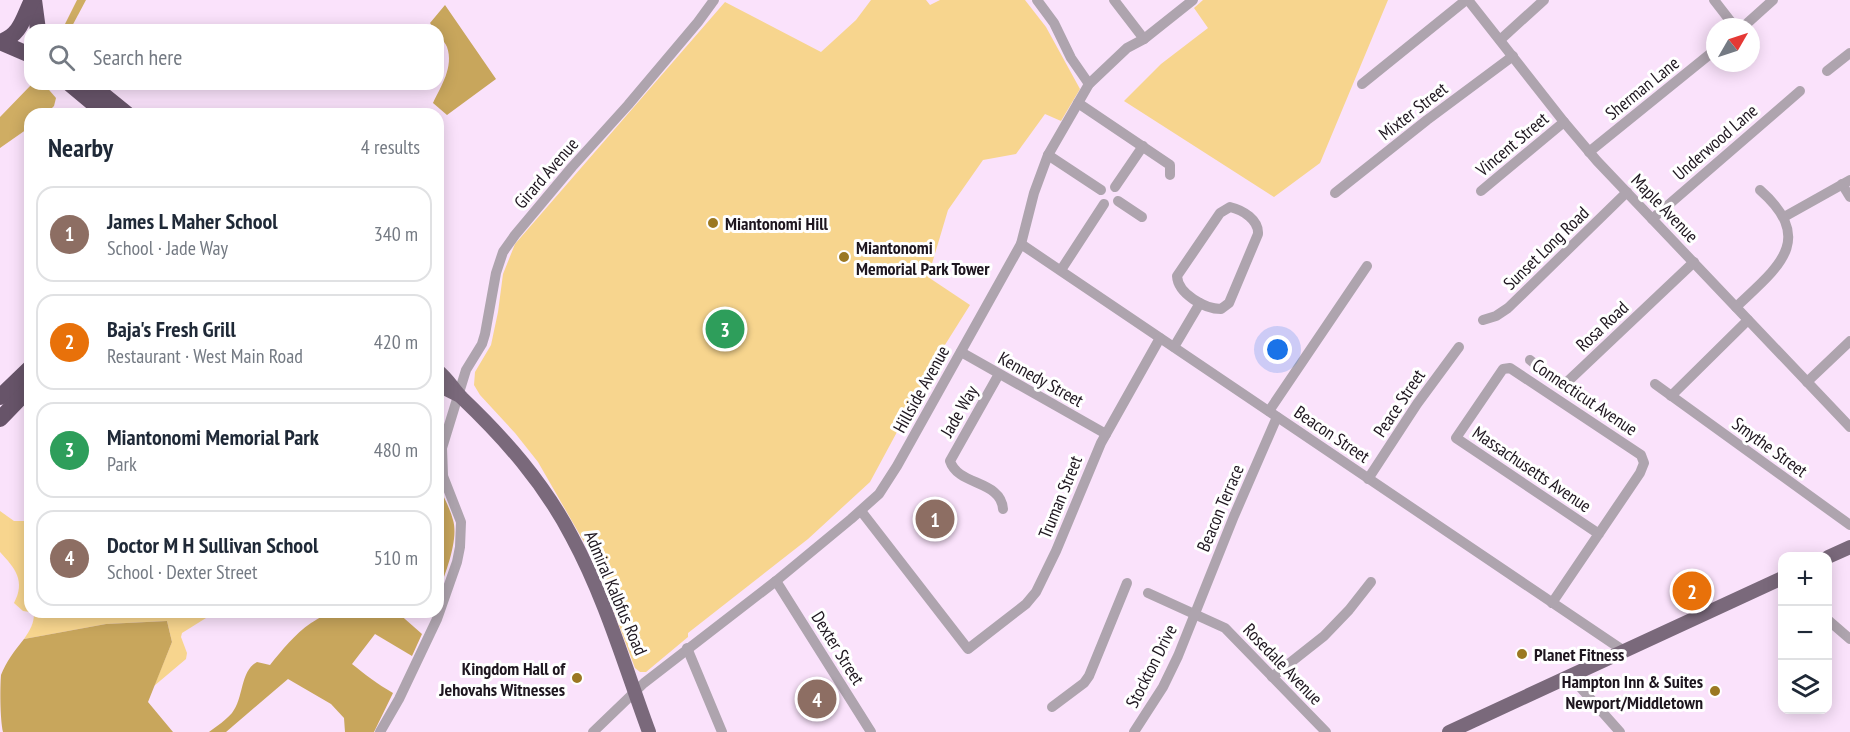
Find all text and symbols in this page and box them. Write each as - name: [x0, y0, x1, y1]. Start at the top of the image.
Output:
- north arrow: [1706, 18, 1760, 72]
- search box: [24, 24, 444, 90]
- icon: search: [45, 41, 78, 74]
- text: Search here: [93, 43, 182, 71]
- street label: Sherman Lane: [1600, 51, 1684, 125]
- street label: Mixter Street: [1374, 77, 1452, 145]
- street label: Underwood Lane: [1668, 99, 1762, 185]
- street label: Vincent Street: [1470, 107, 1553, 182]
- text: Nearby: [48, 131, 113, 164]
- street label: Girard Avenue: [509, 133, 583, 213]
- text: 4 results: [361, 134, 420, 160]
- street label: Maple Avenue: [1627, 169, 1703, 247]
- street label: Sunset Long Road: [1498, 201, 1594, 295]
- text: James L Maher School: [107, 207, 278, 235]
- place label: Miantonomi Hill: [725, 212, 829, 235]
- marker: Miantonomi Hill: [706, 216, 720, 230]
- text: 1: [65, 221, 74, 247]
- text: 340 m: [374, 221, 418, 247]
- text: School · Jade Way: [107, 235, 228, 261]
- place label: Miantonomi Memorial Park Tower: [856, 236, 990, 280]
- marker: Miantonomi Memorial Park Tower: [837, 250, 851, 264]
- street label: Rosa Road: [1571, 296, 1633, 356]
- pin: 3: [706, 306, 744, 352]
- text: Baja's Fresh Grill: [107, 315, 236, 343]
- text: 2: [65, 329, 74, 355]
- text: 420 m: [374, 329, 418, 355]
- your location: [1263, 335, 1292, 364]
- street label: Hillside Avenue: [888, 341, 954, 437]
- text: Restaurant · West Main Road: [107, 343, 303, 369]
- street label: Kennedy Street: [994, 346, 1088, 412]
- street label: Connecticut Avenue: [1528, 353, 1642, 441]
- street label: Peace Street: [1368, 365, 1430, 441]
- street label: Jade Way: [935, 381, 983, 442]
- street label: Beacon Street: [1290, 400, 1374, 468]
- street label: Smythe Street: [1728, 412, 1812, 482]
- street label: Massachusetts Avenue: [1468, 421, 1596, 517]
- text: Miantonomi Memorial Park: [107, 423, 319, 451]
- text: 3: [65, 437, 74, 463]
- text: 480 m: [374, 437, 418, 463]
- text: Park: [107, 451, 137, 477]
- street label: Truman Street: [1033, 452, 1087, 542]
- street label: Beacon Terrace: [1191, 461, 1249, 555]
- pin: 1: [916, 496, 954, 542]
- street label: Admiral Kalbfus Road: [579, 527, 653, 659]
- text: Doctor M H Sullivan School: [107, 531, 318, 559]
- text: 4: [65, 545, 74, 571]
- text: 510 m: [374, 545, 418, 571]
- map controls: [1778, 552, 1832, 714]
- button: +: [1778, 552, 1832, 606]
- text: School · Dexter Street: [107, 559, 258, 585]
- pin: 2: [1672, 568, 1712, 614]
- button: −: [1778, 606, 1832, 660]
- street label: Dexter Street: [806, 607, 870, 689]
- street label: Rosedale Avenue: [1238, 618, 1328, 710]
- street label: Stockton Drive: [1120, 620, 1182, 712]
- place label: Planet Fitness: [1534, 643, 1624, 666]
- marker: Planet Fitness: [1515, 647, 1529, 661]
- place label: Kingdom Hall of Jehovahs Witnesses: [438, 657, 566, 701]
- button: layers: [1778, 660, 1832, 714]
- place label: Hampton Inn & Suites Newport/Middletown: [1562, 670, 1703, 714]
- marker: Kingdom Hall of Jehovahs Witnesses: [570, 671, 584, 685]
- pin: 4: [798, 676, 836, 722]
- marker: Hampton Inn & Suites Newport/Middletown: [1708, 684, 1722, 698]

